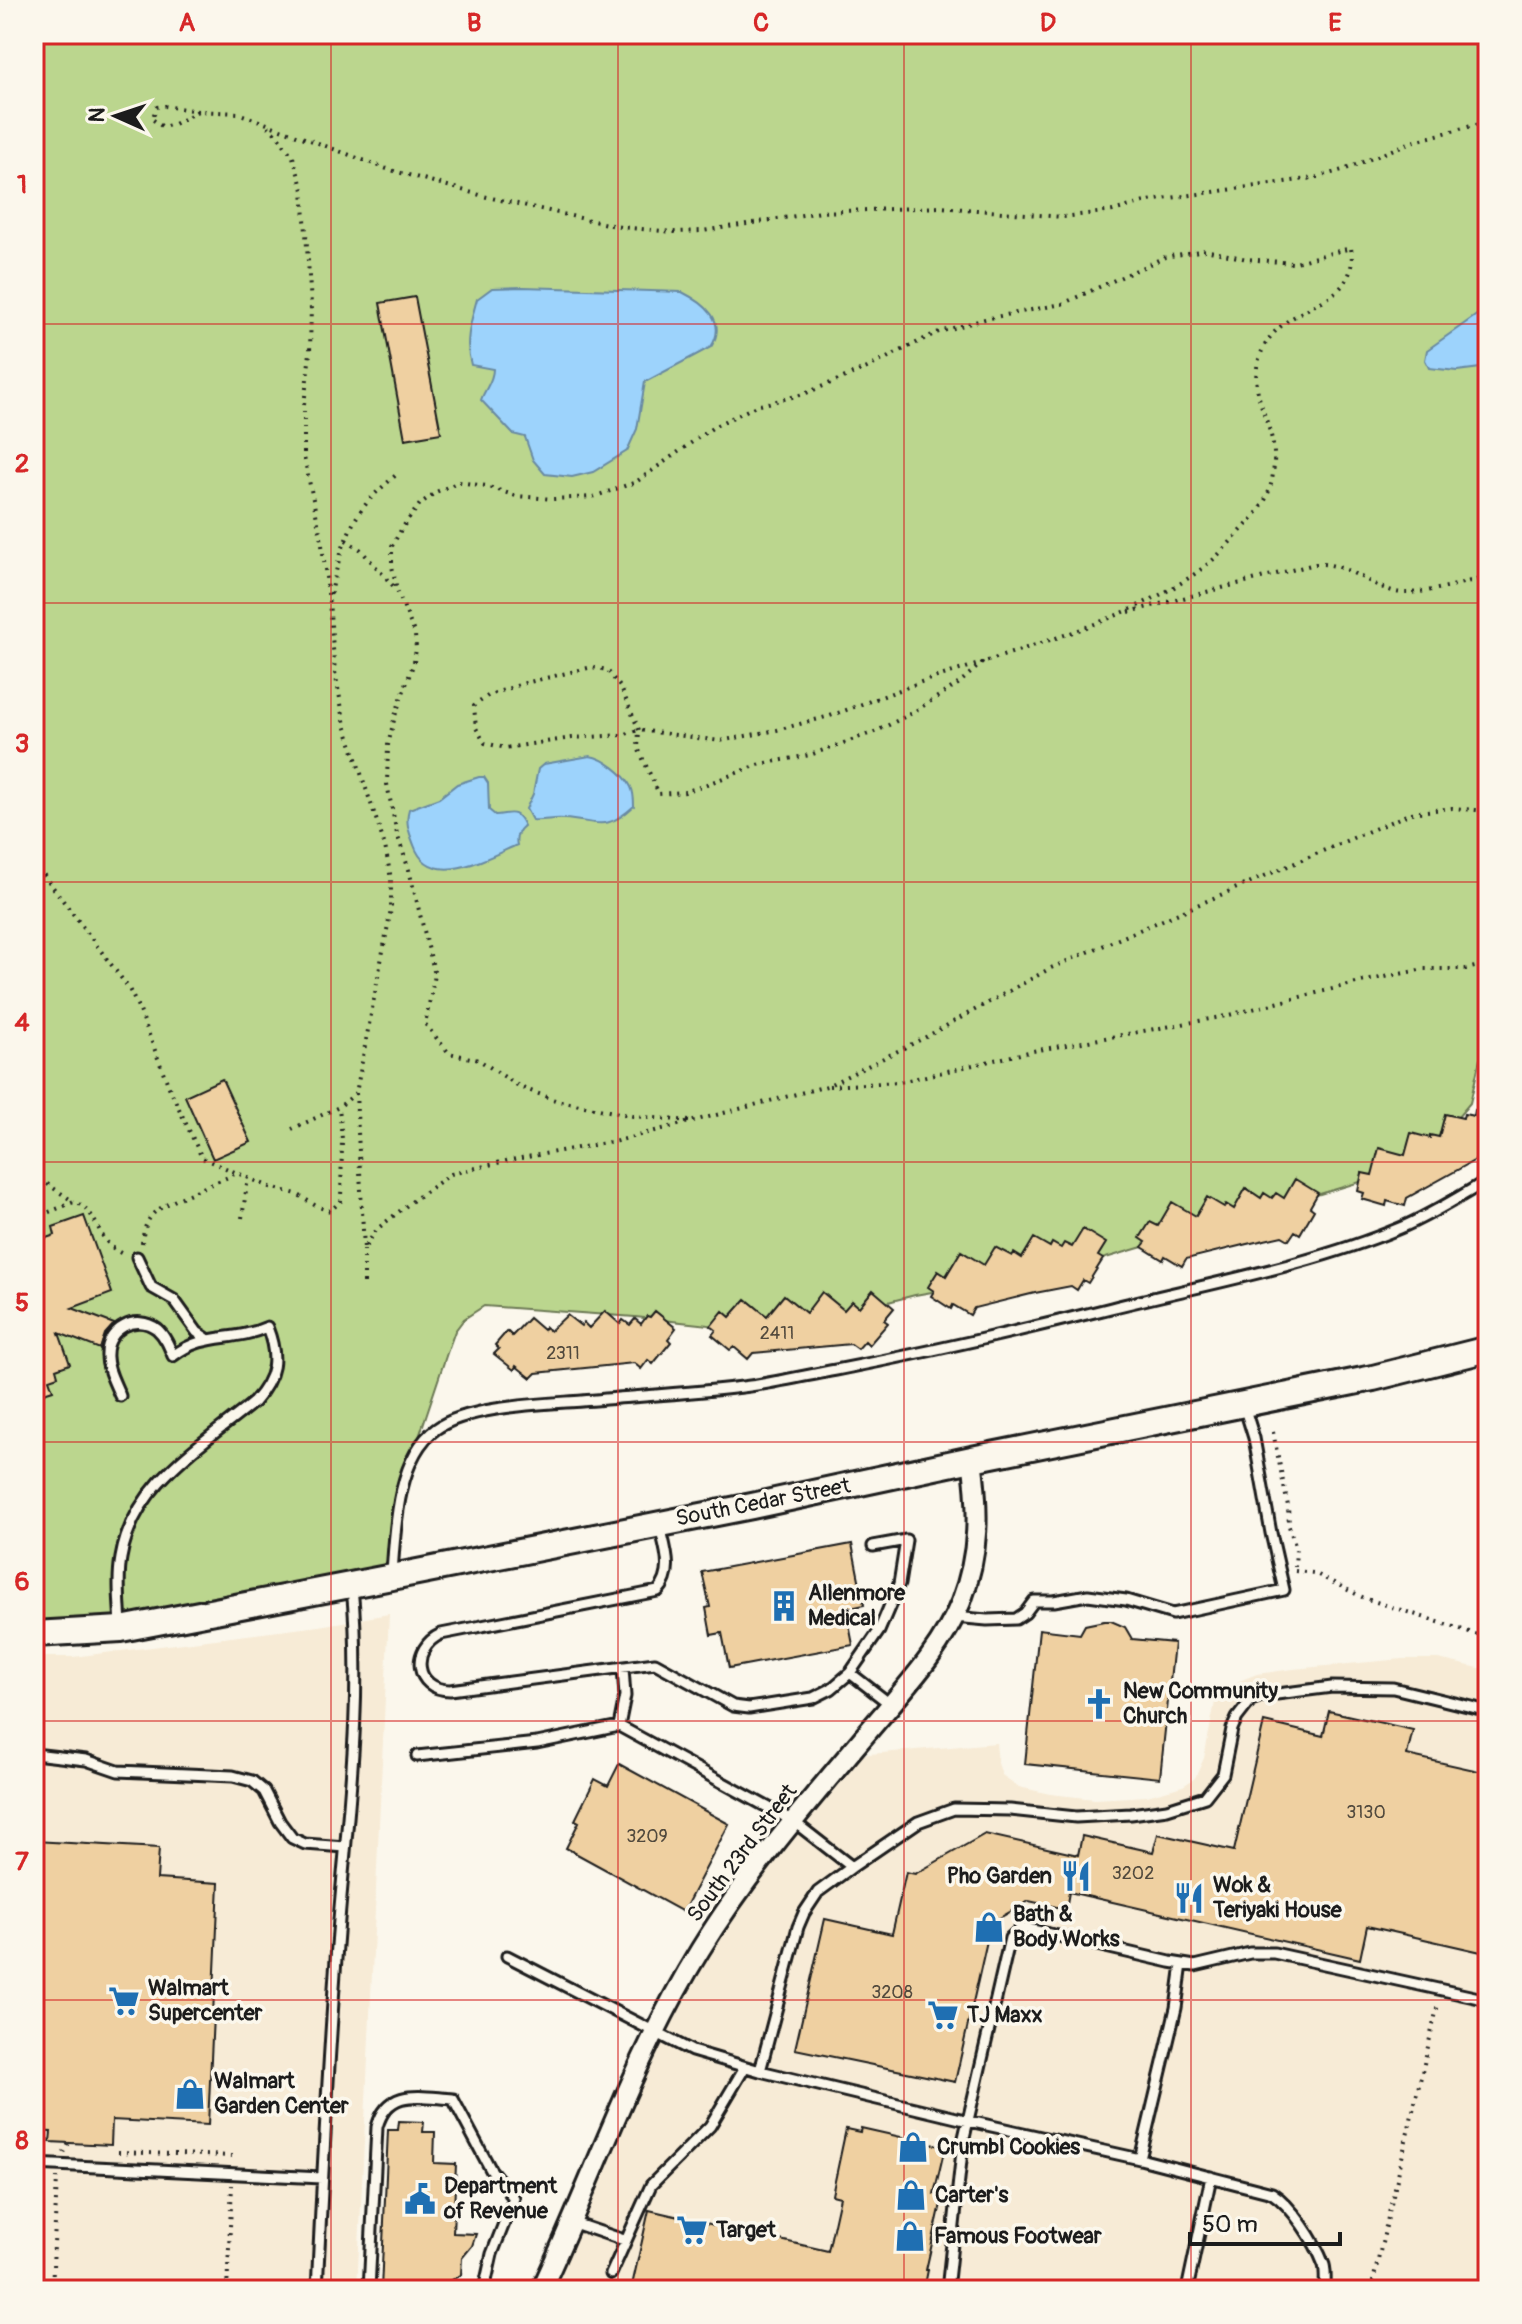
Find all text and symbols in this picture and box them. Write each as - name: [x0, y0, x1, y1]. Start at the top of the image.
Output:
- text: A: [179, 7, 196, 39]
- text: B: [467, 7, 481, 39]
- text: C: [753, 7, 769, 39]
- text: D: [1040, 7, 1056, 39]
- text: E: [1328, 7, 1342, 39]
- north arrow: [76, 76, 156, 156]
- text: N: [83, 107, 111, 123]
- text: 1: [17, 169, 27, 201]
- text: 2: [15, 448, 29, 480]
- text: 3: [15, 728, 29, 760]
- text: 4: [14, 1007, 30, 1039]
- text: 5: [15, 1287, 29, 1319]
- house number: 2411: [760, 1322, 794, 1345]
- house number: 2311: [546, 1342, 580, 1365]
- street label: South Cedar Street: [673, 1471, 853, 1533]
- text: 6: [14, 1566, 30, 1598]
- place label: Allenmore Medical: [808, 1579, 906, 1632]
- building icon: Allenmore Medical: [767, 1589, 801, 1623]
- place label: New Community Church: [1123, 1677, 1278, 1730]
- church icon: New Community Church: [1082, 1687, 1116, 1721]
- street label: South 23rd Street: [681, 1778, 803, 1928]
- house number: 3130: [1346, 1801, 1386, 1824]
- house number: 3209: [626, 1825, 668, 1848]
- text: 7: [15, 1846, 29, 1878]
- restaurant icon: Pho Garden: [1059, 1859, 1093, 1893]
- place label: Pho Garden: [947, 1862, 1052, 1890]
- house number: 3202: [1112, 1862, 1154, 1885]
- place label: Wok & Teriyaki House: [1212, 1871, 1343, 1924]
- restaurant icon: Wok & Teriyaki House: [1172, 1881, 1206, 1915]
- place label: Bath & Body Works: [1013, 1900, 1120, 1953]
- shop icon: Bath & Body Works: [972, 1910, 1006, 1944]
- place label: Walmart Supercenter: [148, 1974, 264, 2027]
- house number: 3208: [871, 1981, 913, 2004]
- supermarket icon: Walmart Supercenter: [107, 1984, 141, 2018]
- supermarket icon: TJ Maxx: [926, 1998, 960, 2032]
- place label: TJ Maxx: [966, 2001, 1043, 2029]
- place label: Walmart Garden Center: [214, 2067, 350, 2120]
- shop icon: Walmart Garden Center: [173, 2077, 207, 2111]
- text: 8: [15, 2125, 29, 2157]
- shop icon: Crumbl Cookies: [896, 2130, 930, 2164]
- place label: Crumbl Cookies: [937, 2133, 1080, 2161]
- place label: Department of Revenue: [443, 2172, 558, 2225]
- shop icon: Carter's: [894, 2178, 928, 2212]
- place label: Carter's: [935, 2181, 1009, 2209]
- public building icon: Department of Revenue: [403, 2182, 437, 2216]
- scale bar: [1190, 2196, 1340, 2246]
- text: 50 m: [1202, 2210, 1258, 2239]
- supermarket icon: Target: [675, 2213, 709, 2247]
- place label: Target: [715, 2216, 777, 2244]
- shop icon: Famous Footwear: [893, 2219, 927, 2253]
- place label: Famous Footwear: [934, 2222, 1103, 2250]

